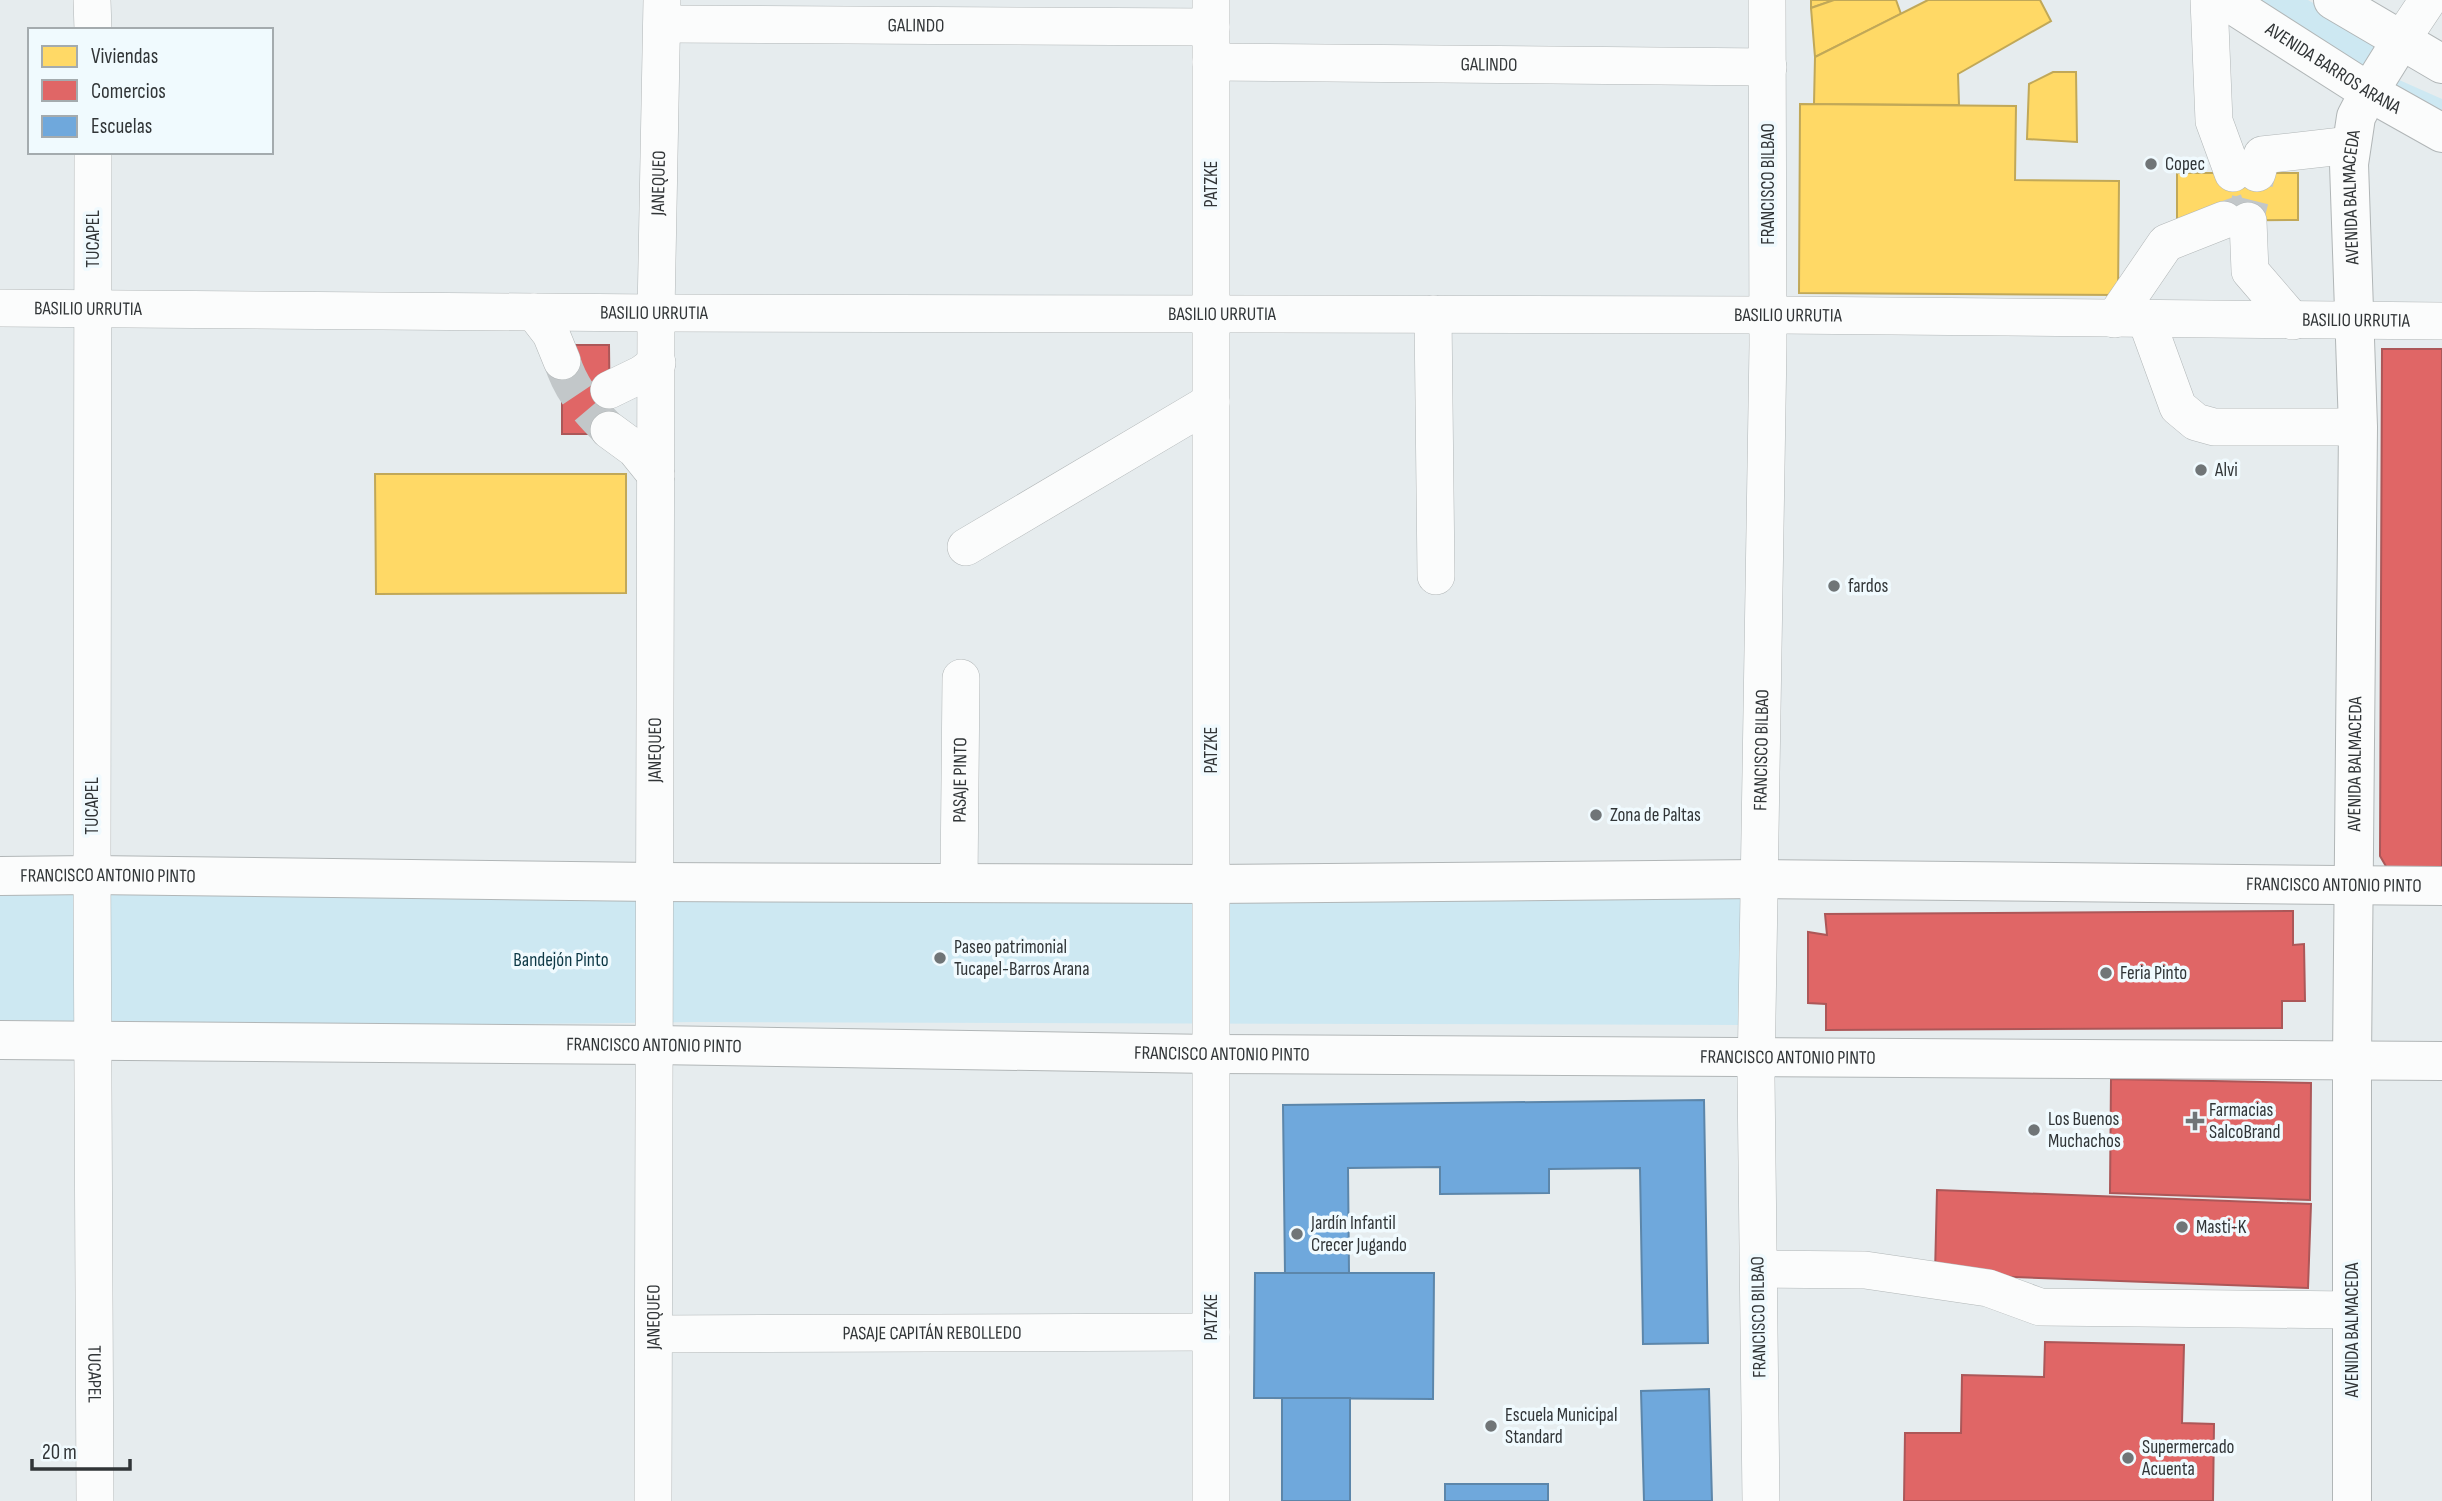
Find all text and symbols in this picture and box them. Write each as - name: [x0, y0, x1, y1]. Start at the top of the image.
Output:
- street label: GALINDO: [887, 14, 945, 37]
- street label: AVENIDA BARROS ARANA: [2261, 17, 2406, 119]
- legend: [28, 28, 273, 154]
- text: Viviendas: [91, 44, 158, 69]
- street label: GALINDO: [1460, 53, 1518, 76]
- text: Comercios: [91, 79, 166, 104]
- text: Escuelas: [91, 114, 152, 139]
- street label: FRANCISCO BILBAO: [1757, 123, 1780, 245]
- street label: AVENIDA BALMACEDA: [2337, 128, 2366, 266]
- street label: JANEQUEO: [646, 150, 671, 217]
- place label: Copec: [2165, 153, 2205, 176]
- marker: Copec: [2143, 156, 2159, 172]
- street label: PATZKE: [1200, 161, 1223, 207]
- street label: TUCAPEL: [82, 210, 105, 268]
- street label: BASILIO URRUTIA: [34, 297, 143, 321]
- street label: BASILIO URRUTIA: [600, 301, 709, 325]
- street label: BASILIO URRUTIA: [1168, 302, 1277, 326]
- street label: BASILIO URRUTIA: [1734, 303, 1843, 327]
- street label: BASILIO URRUTIA: [2302, 308, 2411, 332]
- place label: Alvi: [2214, 459, 2238, 482]
- marker: Alvi: [2193, 462, 2209, 478]
- place label: fardos: [1848, 575, 1889, 598]
- marker: fardos: [1826, 578, 1842, 594]
- street label: FRANCISCO BILBAO: [1749, 689, 1774, 811]
- street label: AVENIDA BALMACEDA: [2343, 696, 2367, 833]
- street label: JANEQUEO: [643, 717, 666, 784]
- street label: PATZKE: [1200, 727, 1223, 773]
- street label: PASAJE PINTO: [948, 737, 972, 823]
- street label: TUCAPEL: [81, 777, 104, 835]
- place label: Zona de Paltas: [1610, 804, 1701, 827]
- marker: Zona de Paltas: [1588, 807, 1604, 823]
- street label: FRANCISCO ANTONIO PINTO: [20, 863, 196, 888]
- street label: FRANCISCO ANTONIO PINTO: [2246, 872, 2422, 897]
- place label: Paseo patrimonial Tucapel-Barros Arana: [954, 936, 1090, 981]
- park label: Bandejón Pinto: [513, 949, 609, 972]
- marker: Paseo patrimonial Tucapel-Barros Arana: [932, 950, 948, 966]
- place label: Feria Pinto: [2120, 962, 2187, 985]
- marker: Feria Pinto: [2098, 965, 2114, 981]
- street label: FRANCISCO ANTONIO PINTO: [566, 1033, 742, 1058]
- street label: FRANCISCO ANTONIO PINTO: [1134, 1041, 1310, 1066]
- street label: FRANCISCO ANTONIO PINTO: [1700, 1045, 1876, 1069]
- place label: Farmacias SalcoBrand: [2209, 1099, 2280, 1144]
- place label: Los Buenos Muchachos: [2048, 1108, 2121, 1153]
- marker: Farmacias SalcoBrand: [2187, 1113, 2203, 1129]
- marker: Los Buenos Muchachos: [2026, 1122, 2042, 1138]
- place label: Jardín Infantil Crecer Jugando: [1310, 1212, 1407, 1257]
- place label: Masti-K: [2196, 1216, 2247, 1239]
- marker: Masti-K: [2174, 1219, 2190, 1235]
- marker: Jardín Infantil Crecer Jugando: [1289, 1226, 1305, 1242]
- street label: FRANCISCO BILBAO: [1746, 1256, 1772, 1378]
- street label: AVENIDA BALMACEDA: [2341, 1262, 2364, 1398]
- street label: JANEQUEO: [642, 1284, 665, 1351]
- street label: PATZKE: [1200, 1294, 1223, 1340]
- street label: PASAJE CAPITÁN REBOLLEDO: [842, 1321, 1022, 1345]
- street label: TUCAPEL: [83, 1345, 106, 1403]
- place label: Escuela Municipal Standard: [1505, 1404, 1617, 1449]
- marker: Escuela Municipal Standard: [1483, 1418, 1499, 1434]
- scale bar: [32, 1428, 130, 1472]
- place label: Supermercado Acuenta: [2141, 1436, 2235, 1481]
- text: 20 m: [42, 1440, 77, 1465]
- marker: Supermercado Acuenta: [2120, 1450, 2136, 1466]

